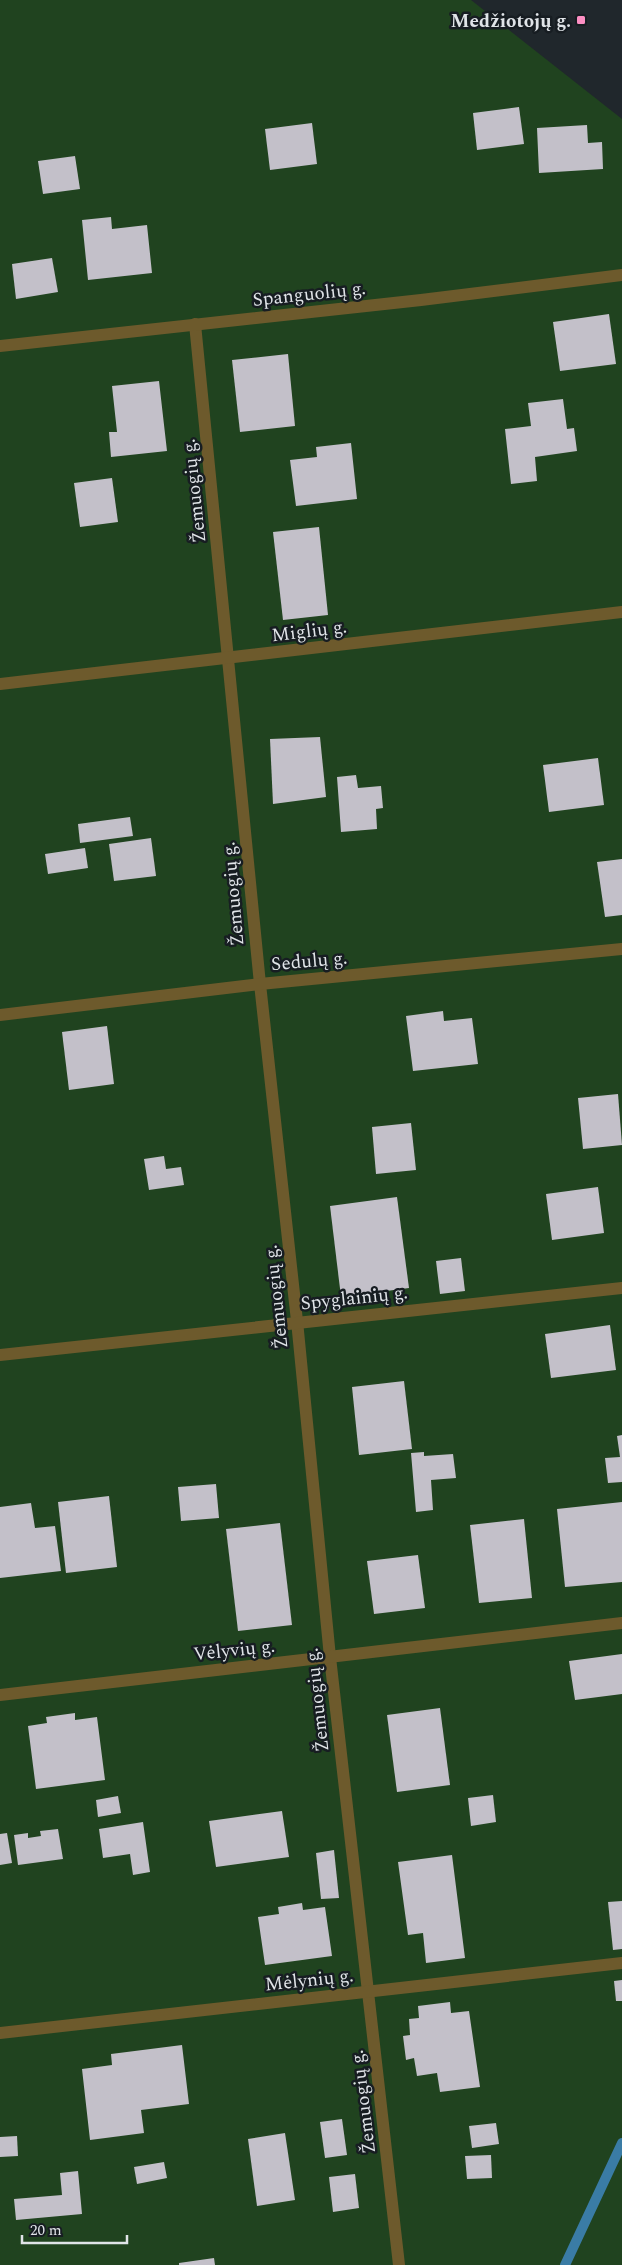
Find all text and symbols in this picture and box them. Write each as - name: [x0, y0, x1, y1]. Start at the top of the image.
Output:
- place label: Medžiotojų g.: [451, 7, 571, 36]
- marker: Medžiotojų g.: [575, 14, 587, 26]
- street label: Spanguolių g.: [251, 274, 367, 315]
- street label: Žemuogių g.: [175, 437, 214, 544]
- street label: Miglių g.: [270, 612, 349, 650]
- street label: Žemuogių g.: [214, 841, 252, 947]
- street label: Sedulų g.: [270, 944, 348, 979]
- street label: Žemuogių g.: [257, 1243, 296, 1350]
- street label: Spyglainių g.: [299, 1278, 409, 1319]
- street label: Vėlyvių g.: [192, 1632, 276, 1669]
- street label: Žemuogių g.: [298, 1646, 337, 1753]
- street label: Mėlynių g.: [263, 1961, 355, 2000]
- street label: Žemuogių g.: [343, 2048, 384, 2155]
- scale bar: [22, 2212, 128, 2244]
- text: 20 m: [30, 2219, 62, 2242]

